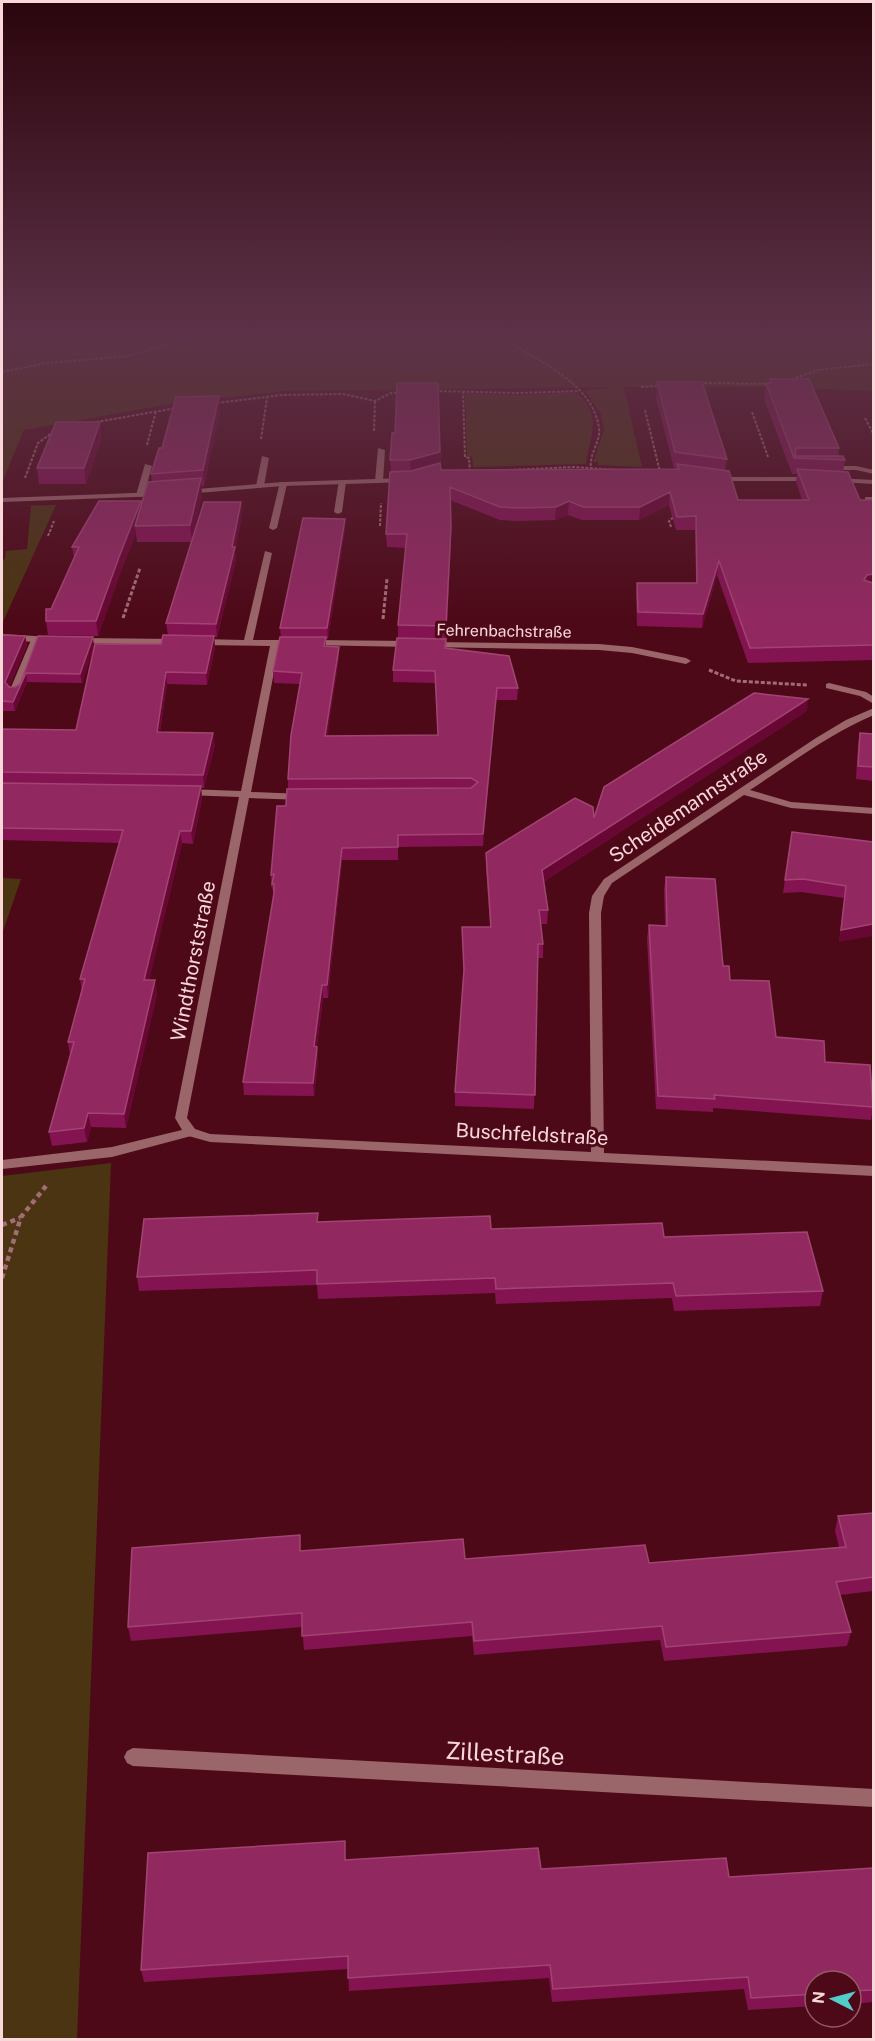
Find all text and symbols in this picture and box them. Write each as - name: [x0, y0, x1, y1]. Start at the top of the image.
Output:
- street label: Fehrenbachstraße: [436, 620, 572, 642]
- street label: Scheidemannstraße: [604, 744, 772, 868]
- street label: Windthorststraße: [166, 879, 220, 1043]
- street label: Buschfeldstraße: [455, 1118, 609, 1150]
- street label: Zillestraße: [445, 1736, 565, 1770]
- north arrow: [803, 1969, 863, 2029]
- text: N: [808, 1990, 829, 2005]

